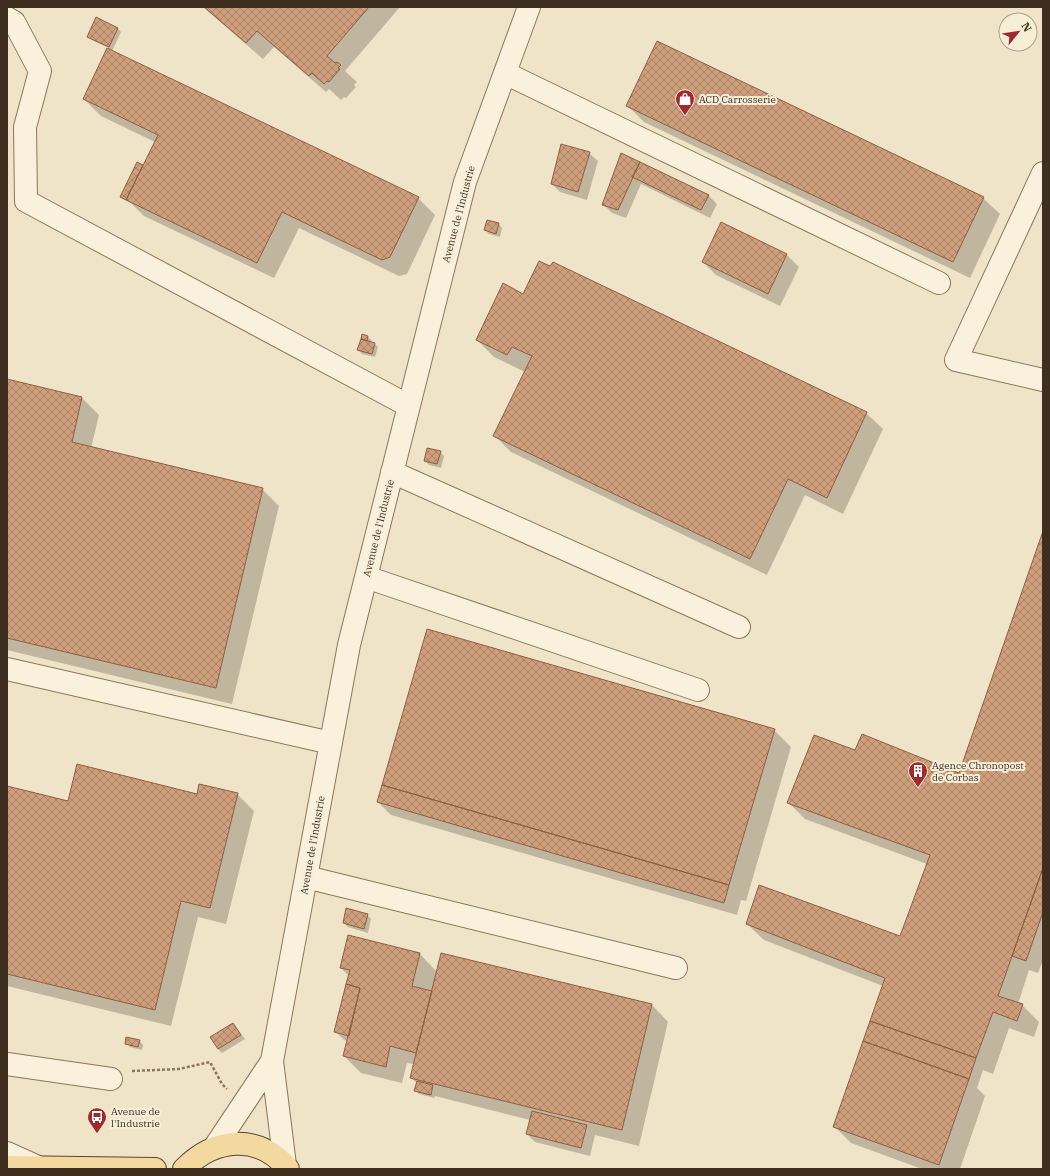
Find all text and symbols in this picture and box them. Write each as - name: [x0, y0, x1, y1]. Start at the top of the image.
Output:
- north arrow: [998, 12, 1038, 52]
- text: N: [1018, 20, 1035, 35]
- shop icon: ACD Carrosserie: [674, 88, 696, 116]
- place label: ACD Carrosserie: [699, 93, 776, 106]
- street label: Avenue de l'Industrie: [439, 164, 478, 264]
- street label: Avenue de l'Industrie: [360, 478, 397, 578]
- place label: Agence Chronopost de Corbas: [932, 759, 1024, 784]
- building icon: Agence Chronopost de Corbas: [907, 760, 929, 788]
- street label: Avenue de l'Industrie: [297, 795, 328, 895]
- place label: Avenue de l'Industrie: [111, 1105, 160, 1130]
- bus stop icon: Avenue de l'Industrie: [86, 1106, 108, 1134]

